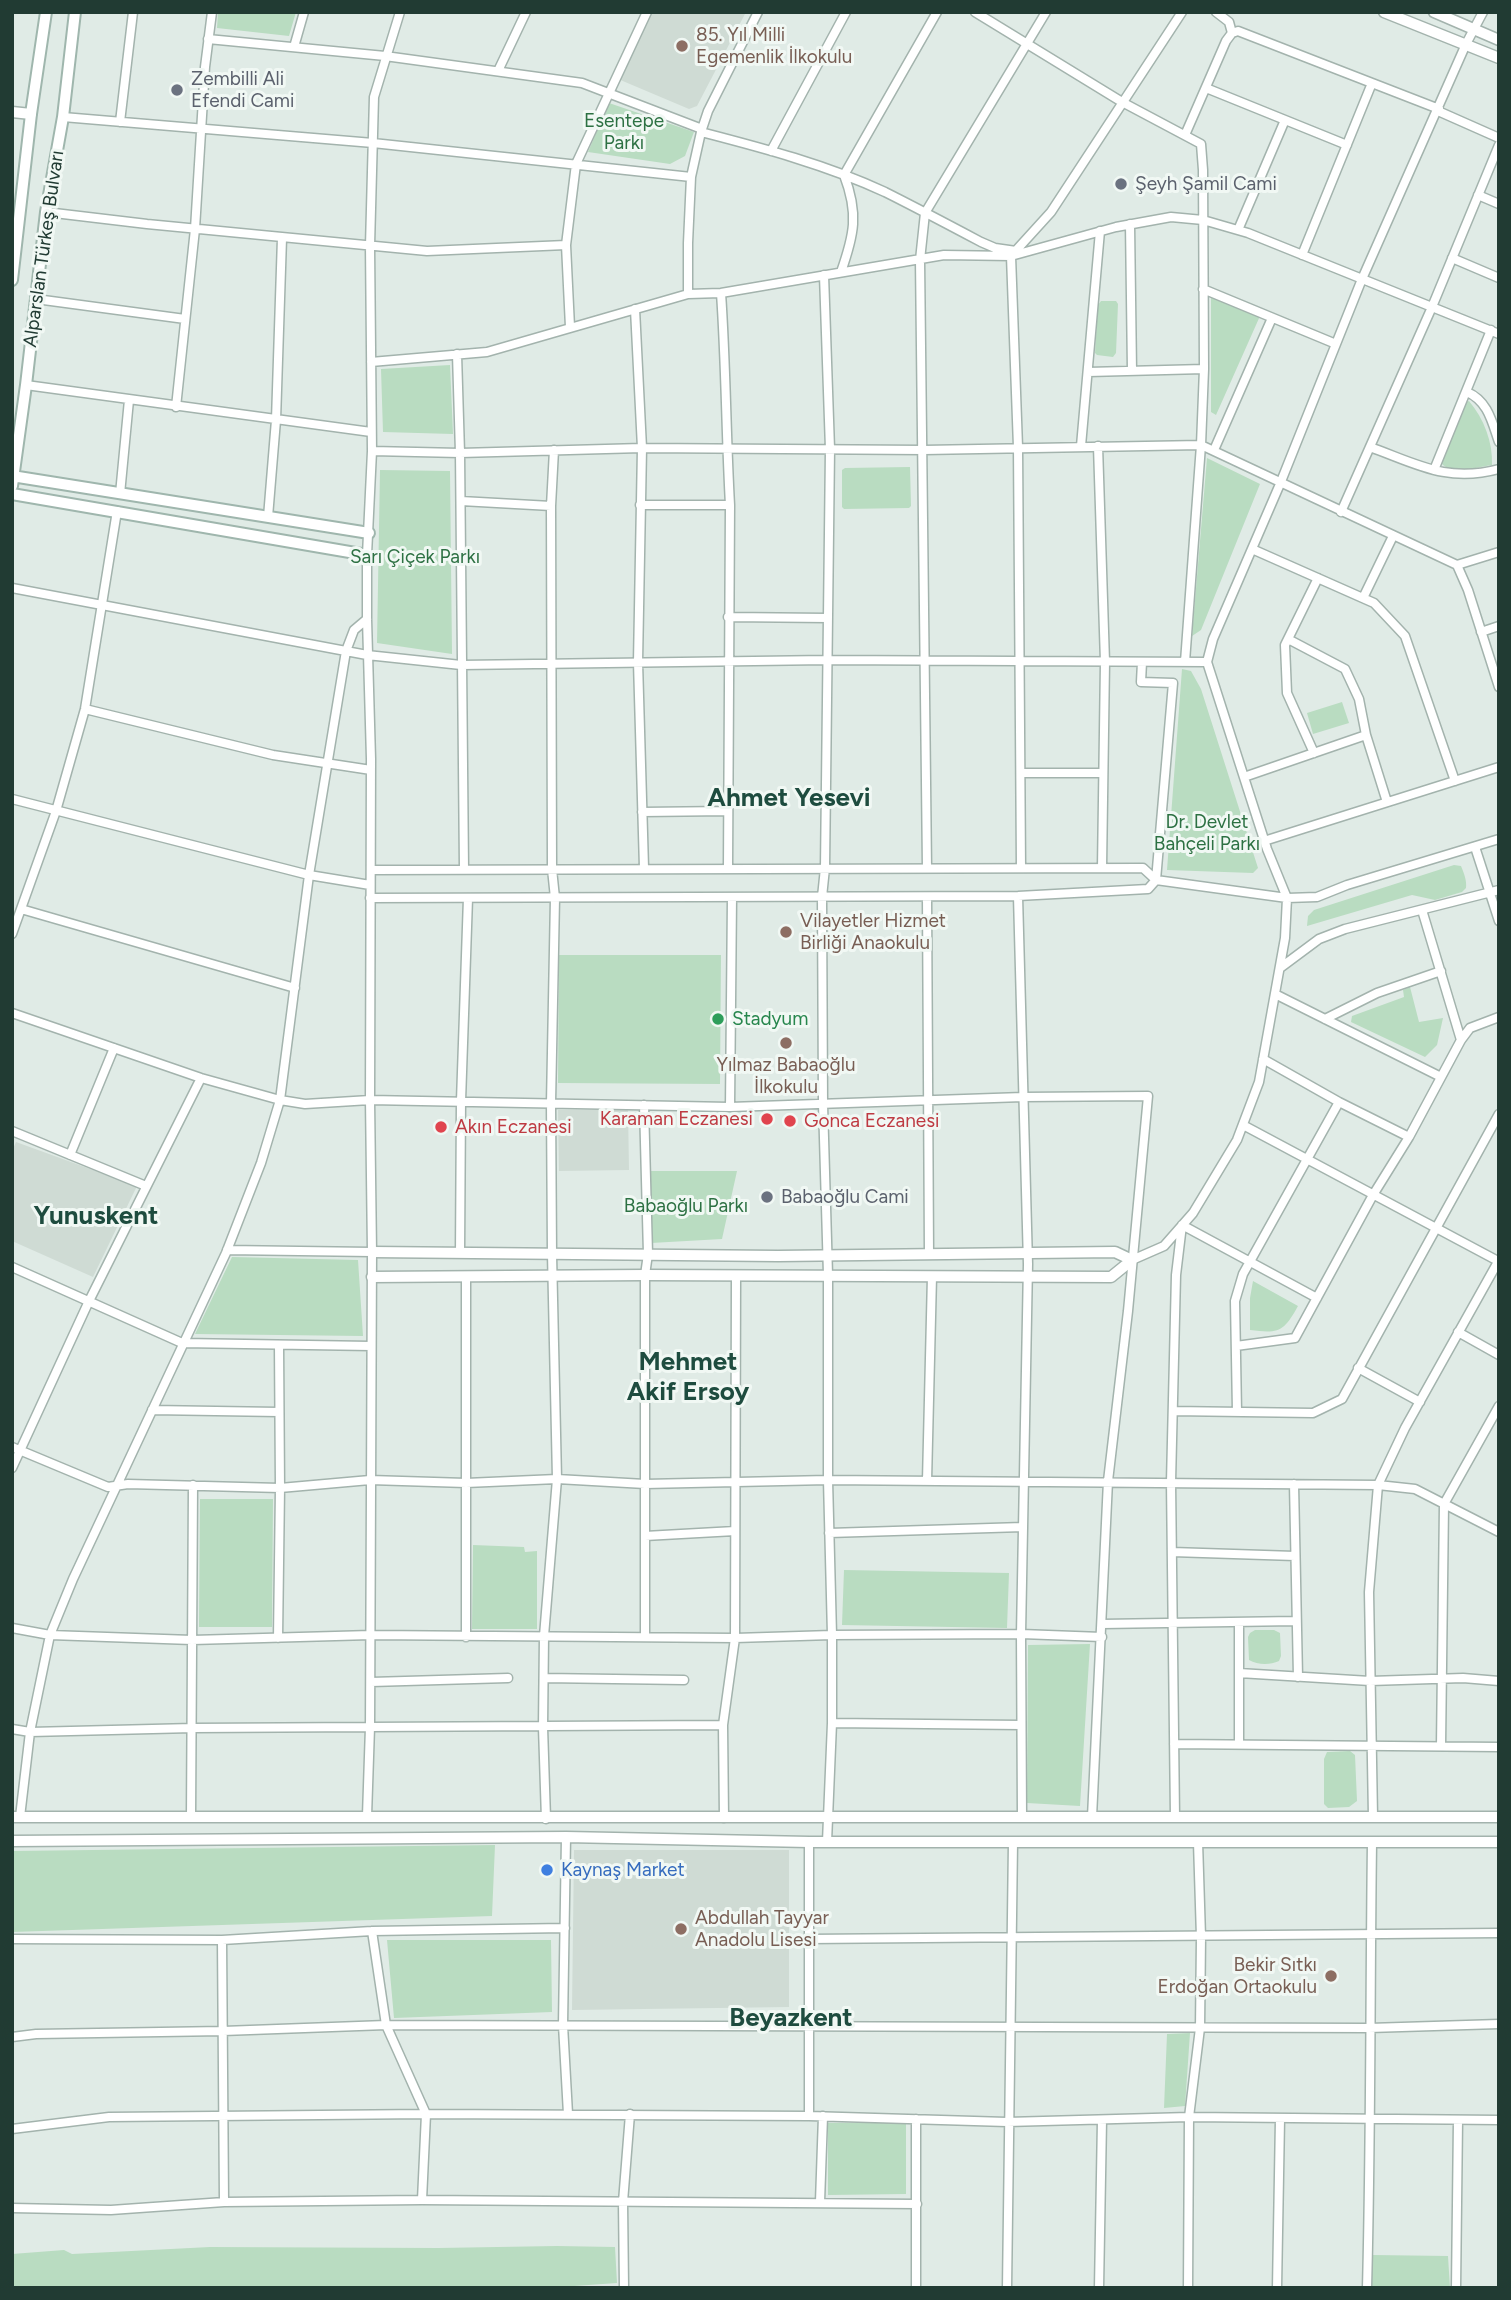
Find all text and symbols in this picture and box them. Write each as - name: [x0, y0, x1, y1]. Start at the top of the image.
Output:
- place label: 85. Yıl Milli Egemenlik İlkokulu: [696, 24, 852, 68]
- marker: 85. Yıl Milli Egemenlik İlkokulu: [674, 38, 690, 54]
- place label: Zembilli Ali Efendi Cami: [191, 68, 294, 112]
- marker: Zembilli Ali Efendi Cami: [169, 82, 185, 98]
- park label: Esentepe Parkı: [584, 110, 664, 154]
- street label: Alparslan Türkeş Bulvarı: [19, 149, 69, 349]
- place label: Şeyh Şamil Cami: [1135, 173, 1277, 195]
- marker: Şeyh Şamil Cami: [1113, 176, 1129, 192]
- park label: Sarı Çiçek Parkı: [350, 546, 480, 568]
- district label: Ahmet Yesevi: [707, 782, 871, 814]
- park label: Dr. Devlet Bahçeli Parkı: [1154, 811, 1260, 855]
- place label: Vilayetler Hizmet Birliği Anaokulu: [800, 910, 946, 954]
- marker: Vilayetler Hizmet Birliği Anaokulu: [778, 924, 794, 940]
- place label: Stadyum: [732, 1008, 808, 1030]
- marker: Stadyum: [710, 1011, 726, 1027]
- marker: Yılmaz Babaoğlu İlkokulu: [778, 1035, 794, 1051]
- place label: Yılmaz Babaoğlu İlkokulu: [716, 1054, 856, 1098]
- place label: Karaman Eczanesi: [600, 1108, 753, 1130]
- place label: Gonca Eczanesi: [804, 1110, 940, 1132]
- marker: Karaman Eczanesi: [759, 1111, 775, 1127]
- marker: Gonca Eczanesi: [782, 1113, 798, 1129]
- place label: Akın Eczanesi: [455, 1116, 572, 1138]
- marker: Akın Eczanesi: [433, 1119, 449, 1135]
- place label: Babaoğlu Cami: [781, 1186, 909, 1208]
- marker: Babaoğlu Cami: [759, 1189, 775, 1205]
- park label: Babaoğlu Parkı: [624, 1195, 748, 1217]
- district label: Yunuskent: [34, 1200, 158, 1232]
- district label: Mehmet Akif Ersoy: [627, 1346, 749, 1408]
- place label: Kaynaş Market: [561, 1859, 685, 1881]
- marker: Kaynaş Market: [539, 1862, 555, 1878]
- place label: Abdullah Tayyar Anadolu Lisesi: [695, 1907, 829, 1951]
- marker: Abdullah Tayyar Anadolu Lisesi: [673, 1921, 689, 1937]
- place label: Bekir Sıtkı Erdoğan Ortaokulu: [1157, 1954, 1317, 1998]
- marker: Bekir Sıtkı Erdoğan Ortaokulu: [1323, 1968, 1339, 1984]
- district label: Beyazkent: [729, 2002, 853, 2034]

